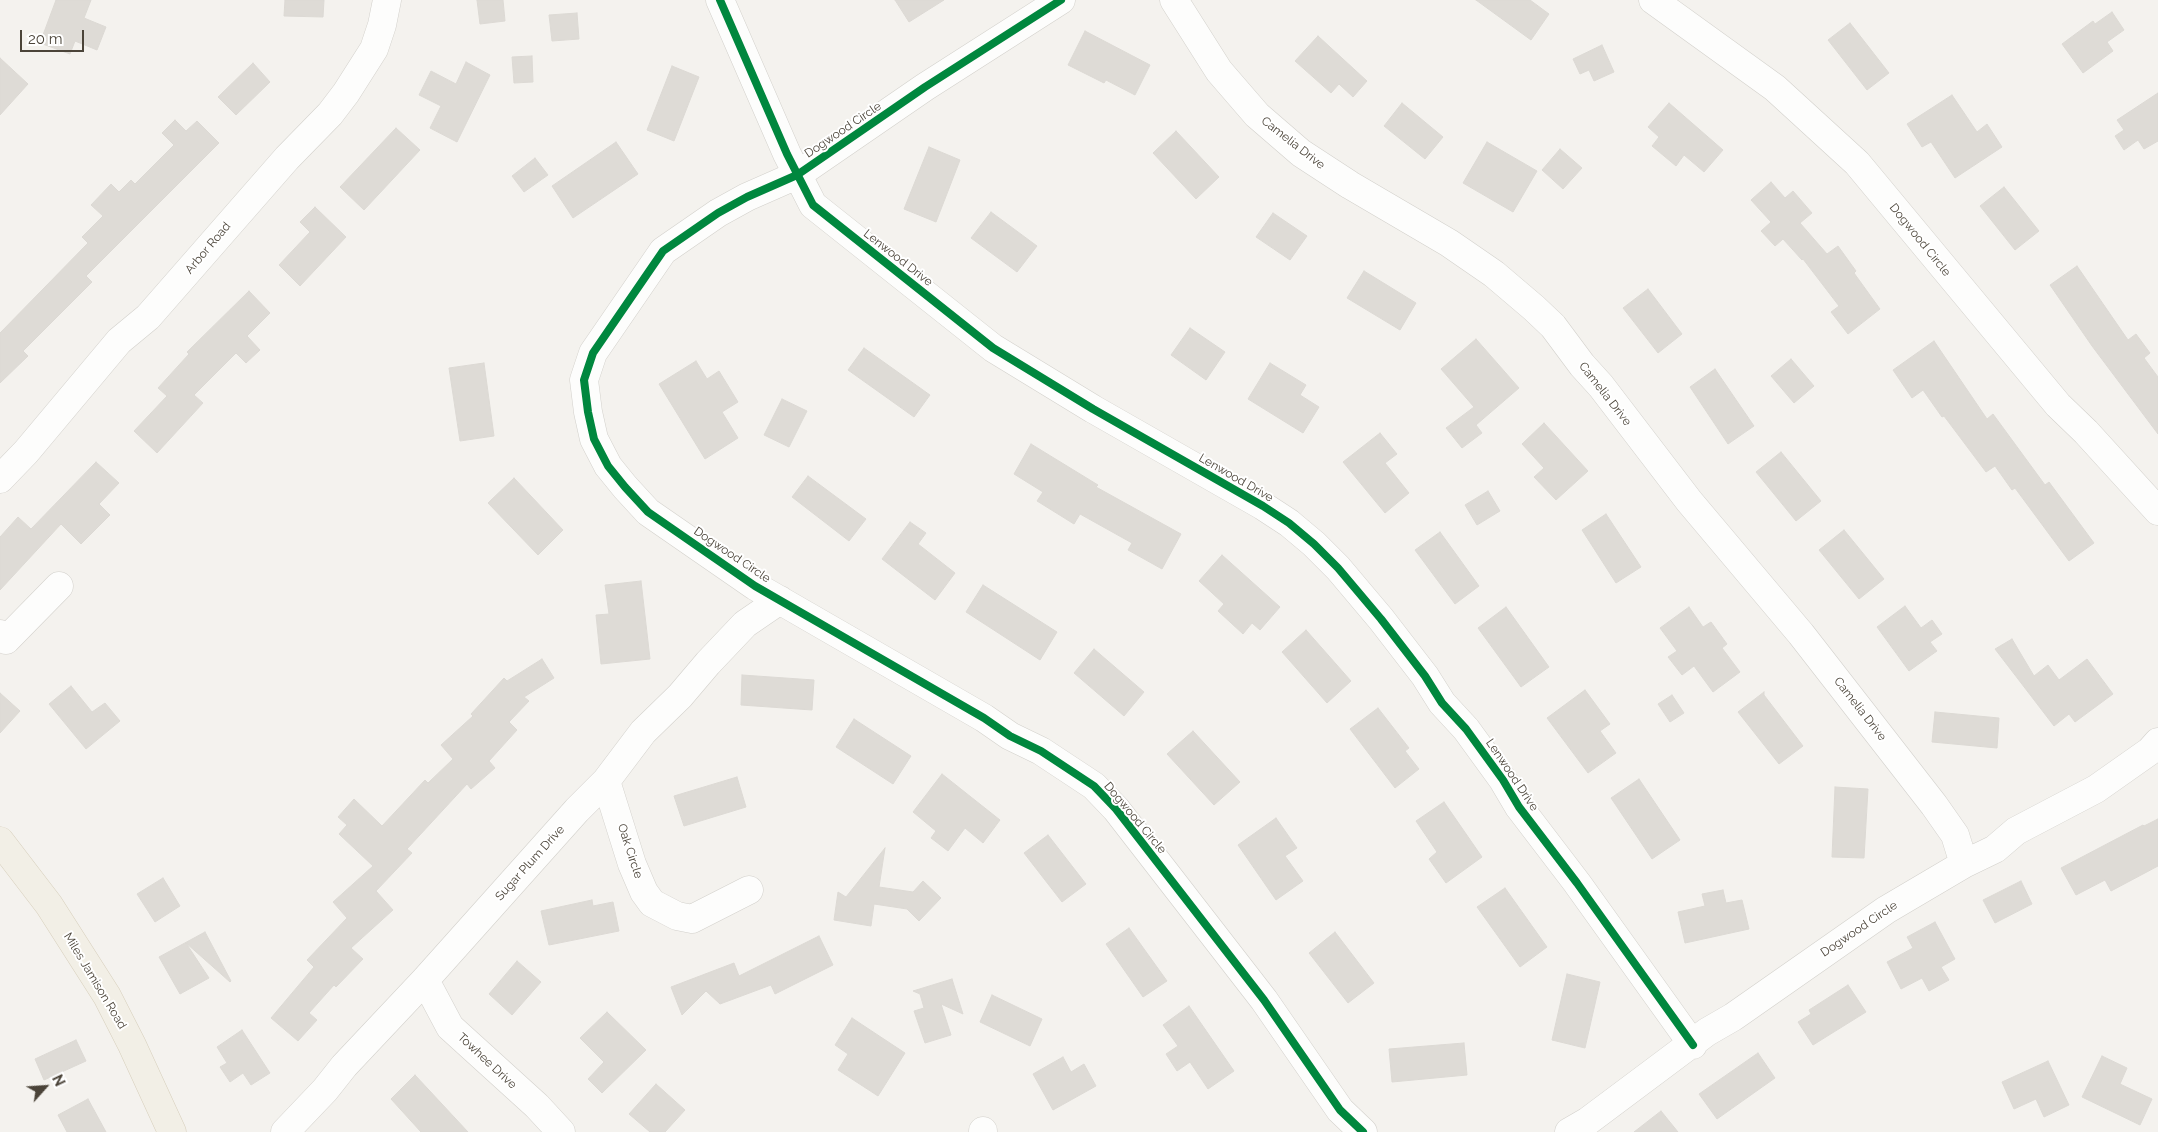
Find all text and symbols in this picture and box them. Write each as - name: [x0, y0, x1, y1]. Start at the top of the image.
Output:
- scale bar: [22, 20, 86, 52]
- text: 20 m: [28, 30, 63, 48]
- street label: Dogwood Circle: [802, 99, 884, 161]
- street label: Camelia Drive: [1258, 114, 1328, 172]
- street label: Dogwood Circle: [1886, 201, 1954, 279]
- street label: Arbor Road: [182, 219, 234, 277]
- street label: Lenwood Drive: [861, 227, 935, 289]
- street label: Camelia Drive: [1576, 359, 1634, 429]
- street label: Lenwood Drive: [1196, 451, 1276, 505]
- street label: Dogwood Circle: [691, 524, 773, 586]
- street label: Camelia Drive: [1831, 674, 1889, 744]
- street label: Lenwood Drive: [1483, 736, 1541, 814]
- street label: Dogwood Circle: [1101, 779, 1169, 857]
- street label: Sugar Plum Drive: [492, 822, 568, 904]
- street label: Oak Circle: [614, 822, 646, 880]
- street label: Dogwood Circle: [1818, 898, 1900, 960]
- street label: Miles Jamison Road: [61, 930, 129, 1032]
- street label: Towhee Drive: [455, 1030, 519, 1092]
- north arrow: [20, 1062, 70, 1112]
- text: N: [49, 1072, 68, 1089]

